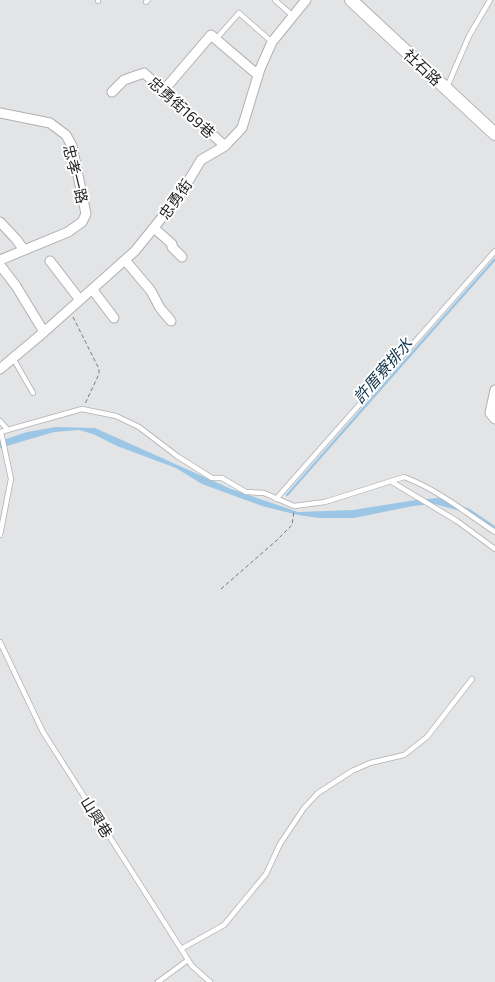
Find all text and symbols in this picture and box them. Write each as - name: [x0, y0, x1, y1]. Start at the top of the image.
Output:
- street label: 社石路: [400, 45, 446, 89]
- street label: 忠勇街169巷: [145, 72, 219, 142]
- street label: 忠孝一路: [60, 143, 92, 205]
- street label: 忠勇街: [155, 175, 195, 223]
- water label: 許厝寮排水: [349, 333, 416, 406]
- street label: 山興巷: [77, 793, 117, 841]

